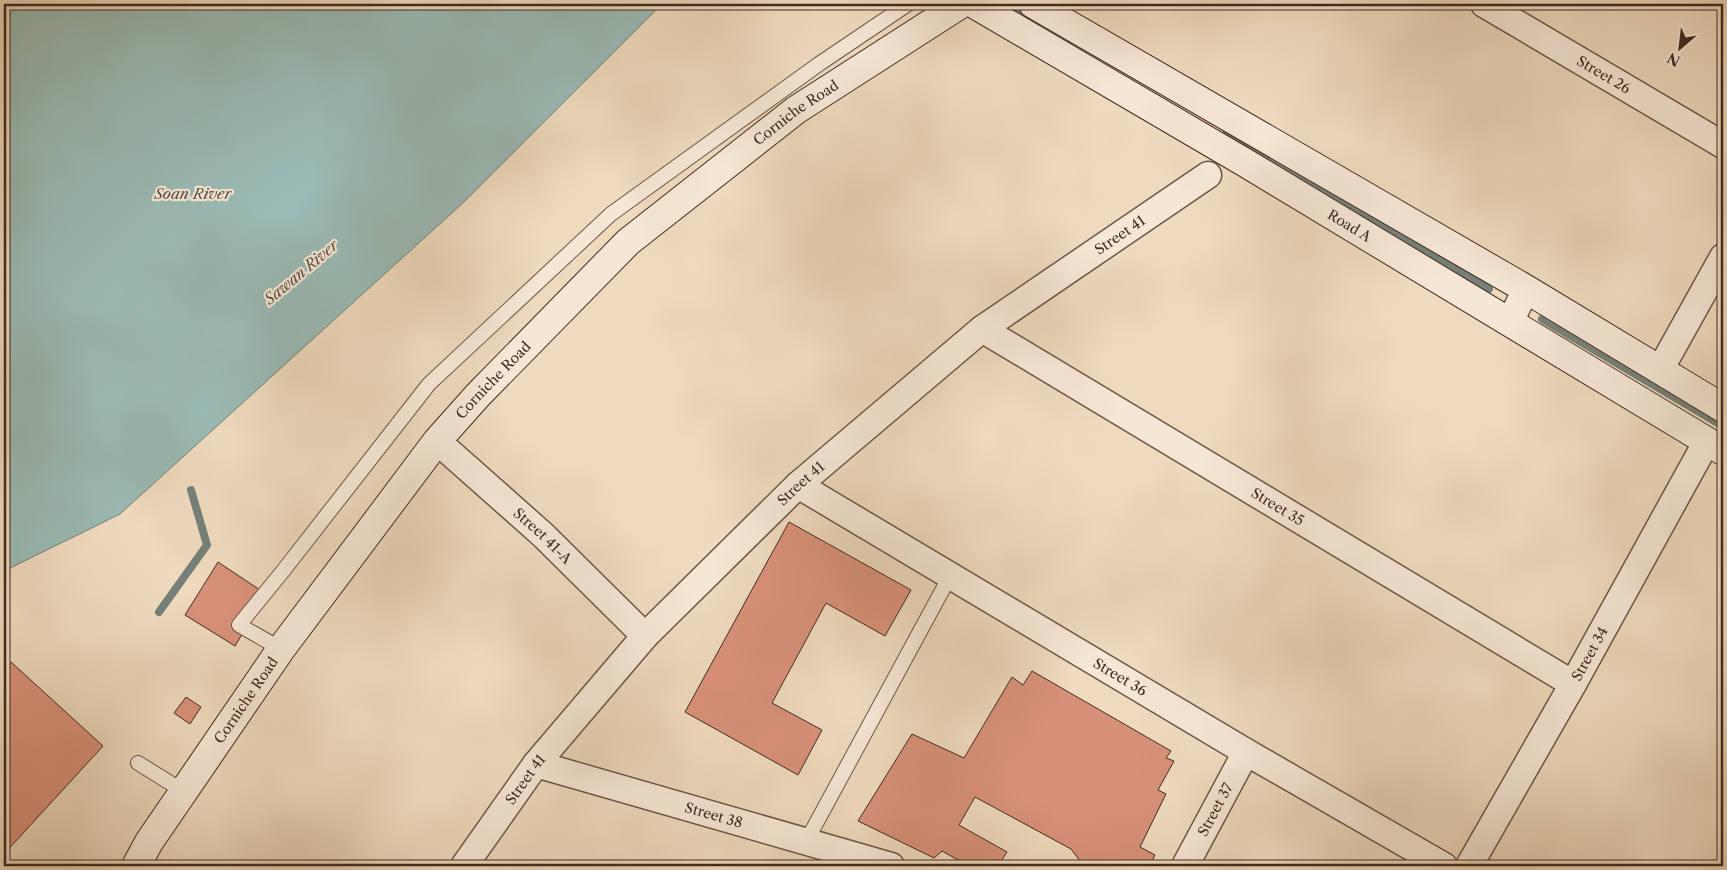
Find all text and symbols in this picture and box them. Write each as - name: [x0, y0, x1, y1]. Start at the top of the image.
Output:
- north arrow: [1654, 22, 1704, 72]
- text: N: [1664, 49, 1683, 70]
- street label: Street 26: [1573, 52, 1634, 98]
- street label: Corniche Road: [750, 76, 842, 149]
- water label: Soan River: [154, 184, 232, 203]
- street label: Road A: [1324, 205, 1375, 246]
- street label: Street 41: [1091, 211, 1149, 259]
- water label: Sawan River: [259, 235, 343, 309]
- street label: Corniche Road: [452, 337, 535, 423]
- street label: Street 41: [773, 458, 828, 509]
- street label: Street 35: [1248, 484, 1308, 529]
- street label: Street 41-A: [510, 504, 576, 568]
- street label: Street 34: [1567, 624, 1612, 684]
- street label: Corniche Road: [210, 653, 282, 747]
- street label: Street 36: [1090, 654, 1150, 700]
- street label: Street 41: [501, 751, 549, 808]
- street label: Street 37: [1194, 780, 1237, 839]
- street label: Street 38: [683, 798, 745, 832]

